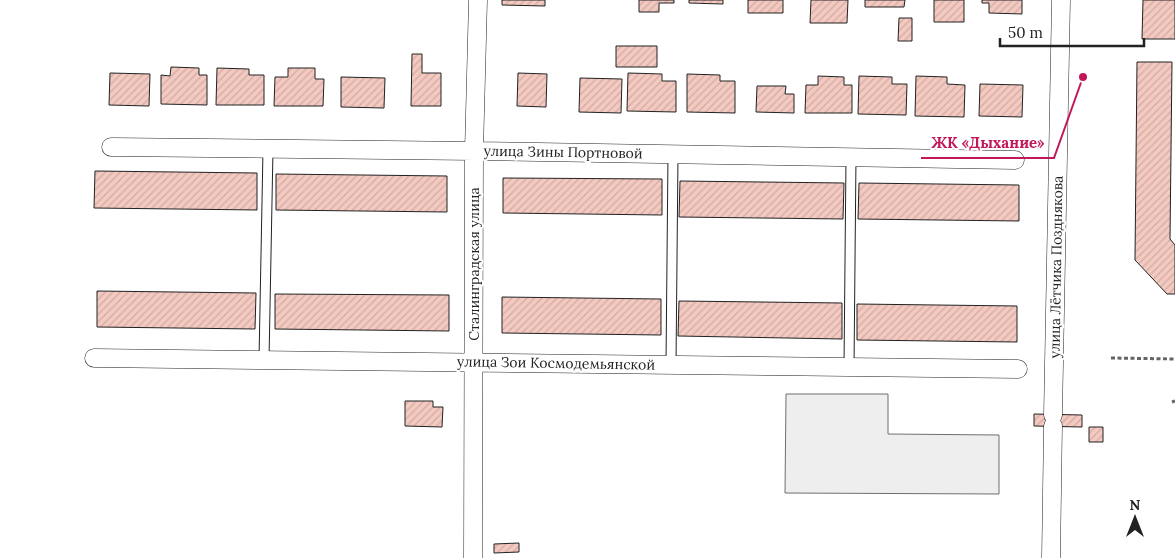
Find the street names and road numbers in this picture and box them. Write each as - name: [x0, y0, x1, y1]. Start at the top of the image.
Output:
- street label: улица Зины Портновой: [483, 142, 643, 162]
- street label: улица Лётчика Позднякова: [1045, 176, 1067, 358]
- street label: Сталинградская улица: [465, 187, 483, 341]
- street label: улица Зои Космодемьянской: [457, 352, 655, 374]

